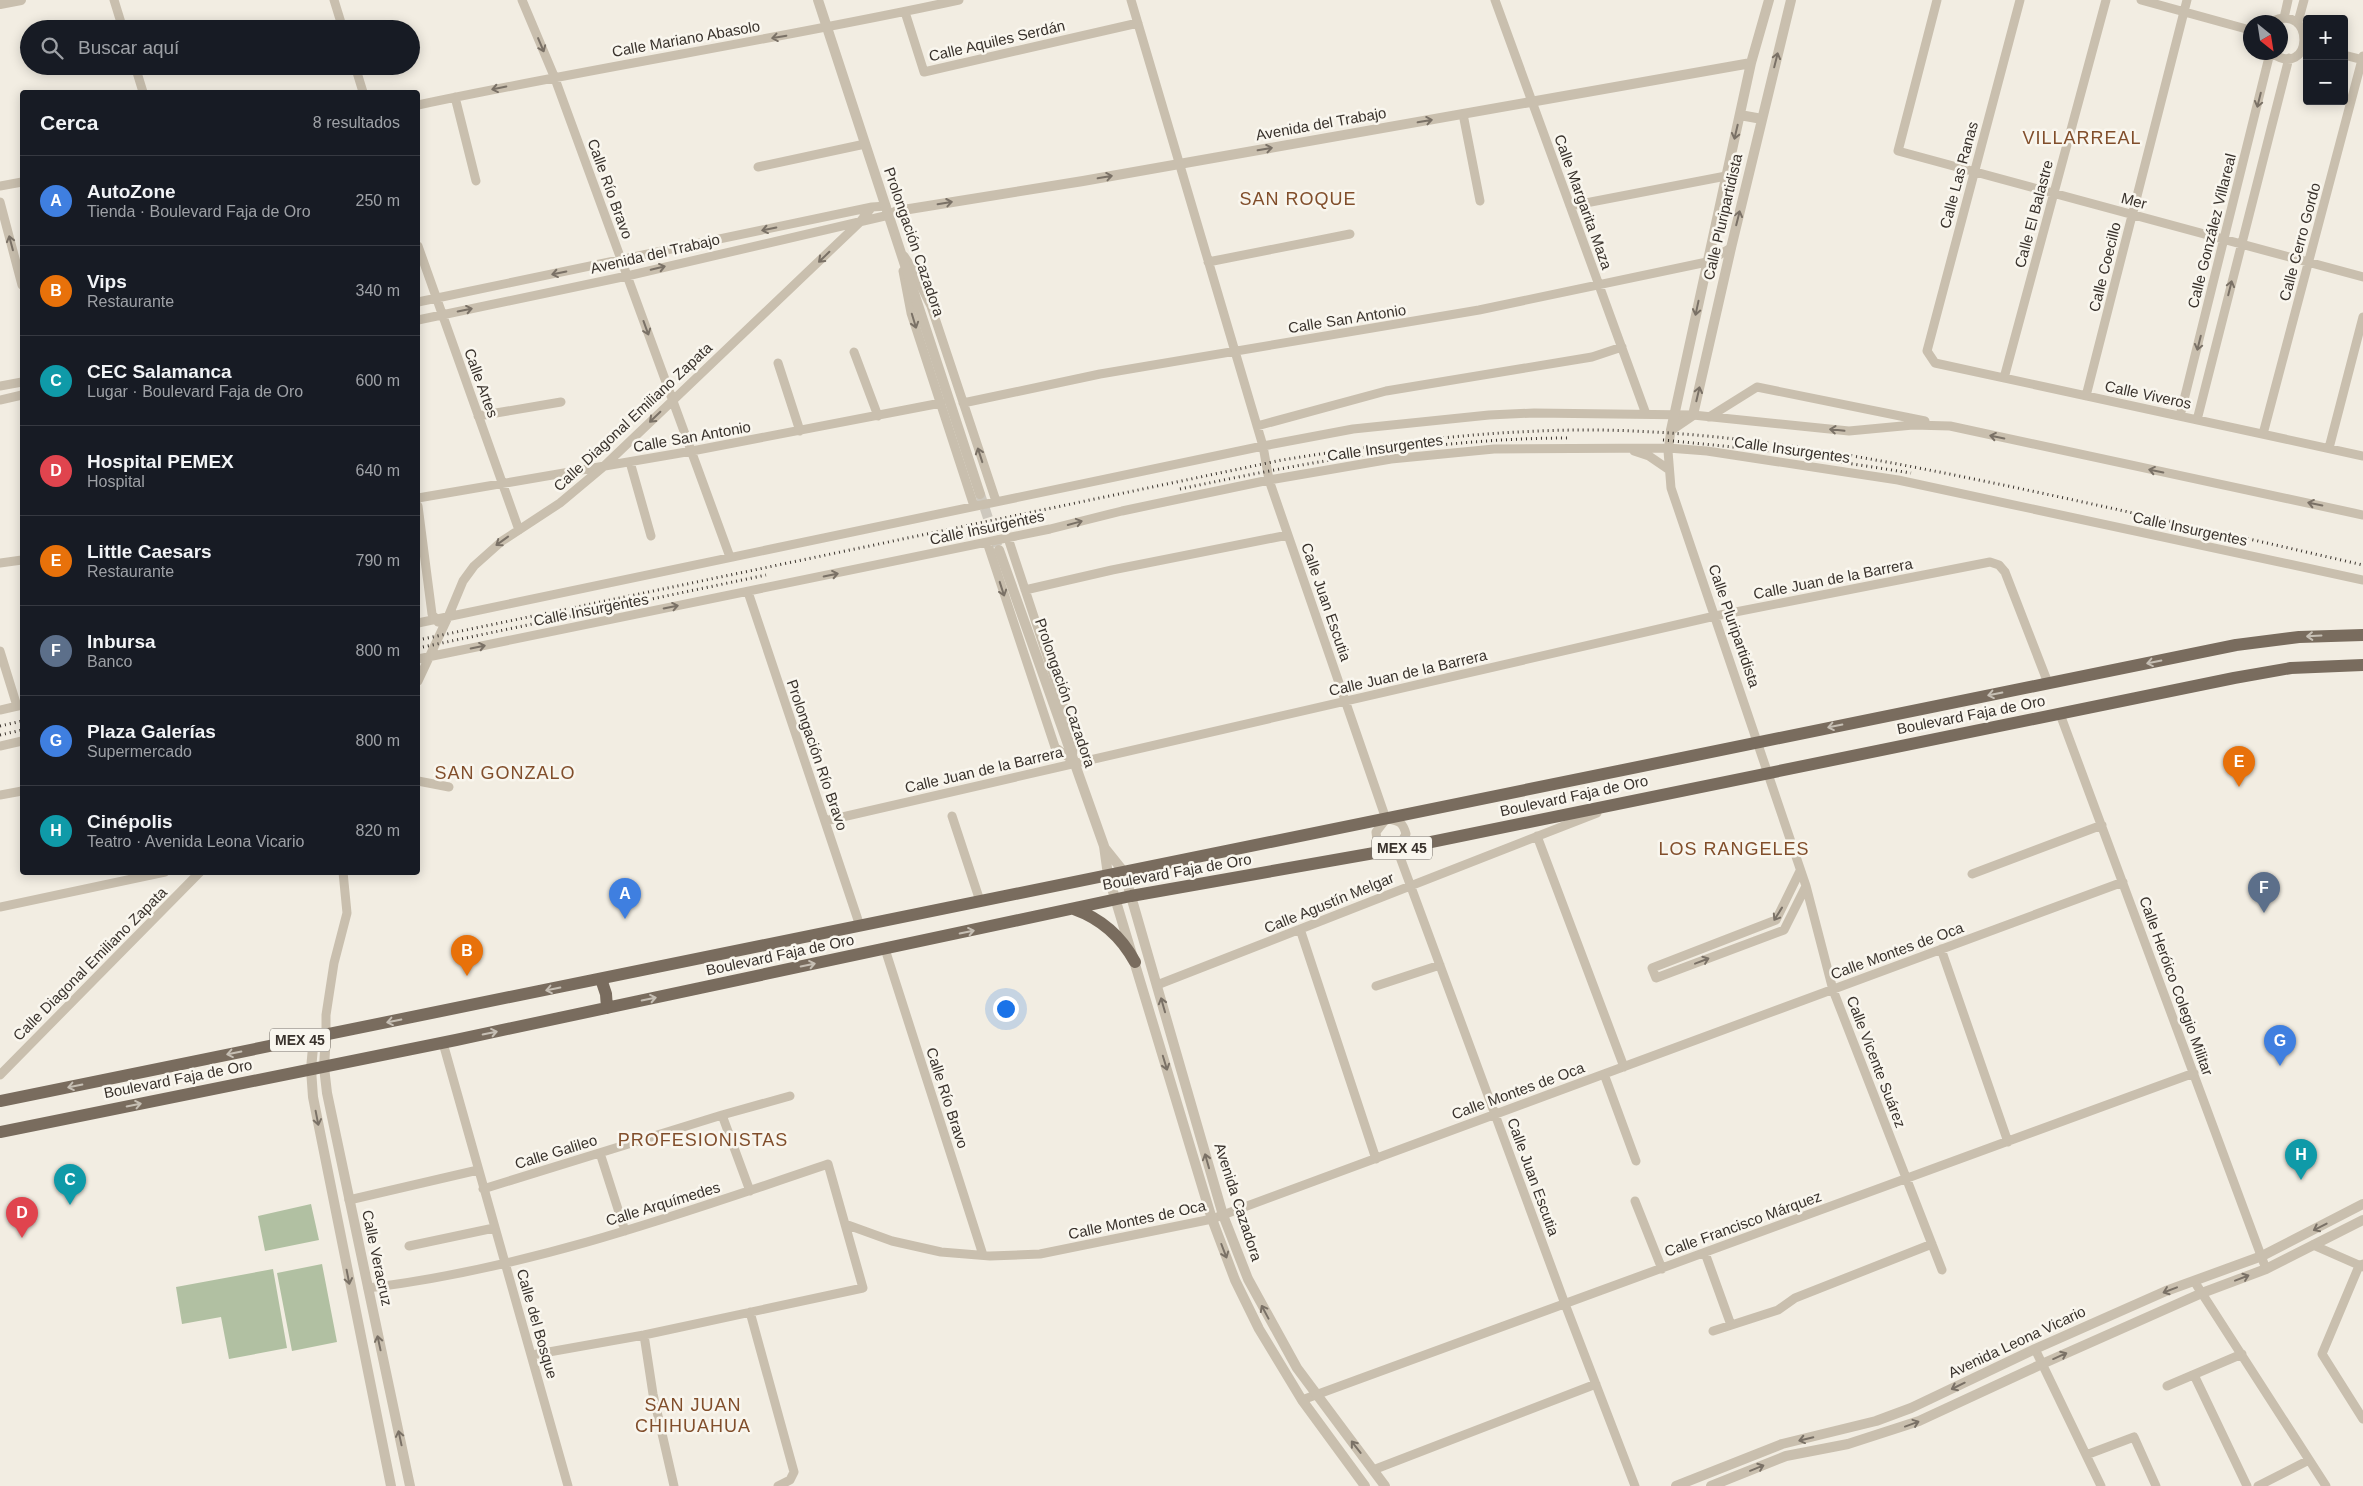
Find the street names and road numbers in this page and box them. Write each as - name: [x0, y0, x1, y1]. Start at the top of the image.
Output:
- street label: Calle Mariano Abasolo: [611, 17, 761, 60]
- street label: Calle Aquiles Serdán: [927, 17, 1067, 64]
- street label: Avenida del Trabajo: [1254, 104, 1388, 143]
- street label: Calle Las Ranas: [1936, 120, 1981, 230]
- street label: Calle Margarita Maza: [1551, 132, 1616, 272]
- street label: Calle Río Bravo: [585, 137, 636, 241]
- street label: Calle Pluripartidista: [1700, 151, 1745, 282]
- street label: Calle González Villareal: [2184, 152, 2239, 310]
- street label: Calle El Balastre: [2011, 158, 2056, 270]
- street label: Prolongación Cazadora: [881, 165, 948, 319]
- street label: Calle Cerro Gordo: [2276, 181, 2323, 303]
- street label: Mer: [2119, 189, 2149, 212]
- street label: Calle Coecillo: [2085, 220, 2124, 313]
- street label: Avenida del Trabajo: [589, 230, 721, 277]
- street label: Calle San Antonio: [1287, 301, 1407, 336]
- street label: Calle Diagonal Emiliano Zapata: [550, 338, 716, 495]
- street label: Calle Artes: [461, 346, 502, 420]
- street label: Calle Viveros: [2103, 377, 2193, 412]
- street label: Calle San Antonio: [632, 418, 752, 455]
- street label: Calle Insurgentes: [1326, 431, 1444, 464]
- street label: Calle Insurgentes: [1733, 433, 1851, 466]
- street label: Calle Insurgentes: [928, 507, 1046, 548]
- street label: Calle Insurgentes: [2131, 508, 2249, 549]
- street label: Calle Juan Escutia: [1298, 540, 1355, 664]
- street label: Calle Juan de la Barrera: [1752, 555, 1915, 602]
- street label: Calle Pluripartidista: [1705, 562, 1764, 690]
- street label: Calle Insurgentes: [532, 590, 650, 629]
- street label: Prolongación Cazadora: [1032, 616, 1099, 770]
- street label: Calle Juan de la Barrera: [1327, 646, 1489, 699]
- street label: Prolongación Río Bravo: [784, 677, 851, 833]
- street label: Boulevard Faja de Oro: [1895, 692, 2047, 737]
- street label: Calle Juan de la Barrera: [903, 743, 1065, 796]
- street label: Boulevard Faja de Oro: [1498, 772, 1649, 820]
- road number: MEX 45: [1372, 836, 1432, 860]
- street label: Boulevard Faja de Oro: [1101, 850, 1253, 893]
- street label: Calle Agustín Melgar: [1261, 869, 1396, 936]
- street label: Calle Diagonal Emiliano Zapata: [9, 883, 170, 1044]
- street label: Calle Heróico Colegio Militar: [2136, 894, 2217, 1078]
- street label: Calle Montes de Oca: [1828, 918, 1966, 982]
- street label: Boulevard Faja de Oro: [704, 931, 855, 979]
- street label: Calle Vicente Suárez: [1843, 994, 1909, 1130]
- road number: MEX 45: [270, 1028, 330, 1052]
- street label: Calle Río Bravo: [923, 1045, 972, 1150]
- street label: Boulevard Faja de Oro: [102, 1056, 254, 1101]
- street label: Calle Montes de Oca: [1449, 1058, 1587, 1122]
- street label: Calle Juan Escutia: [1504, 1116, 1563, 1239]
- street label: Calle Galileo: [513, 1131, 599, 1172]
- street label: Avenida Cazadora: [1211, 1141, 1266, 1264]
- street label: Calle Arquímedes: [604, 1178, 722, 1229]
- street label: Calle Francisco Márquez: [1662, 1187, 1824, 1260]
- street label: Calle Montes de Oca: [1067, 1197, 1208, 1242]
- street label: Calle Veracruz: [359, 1208, 396, 1307]
- street label: Calle del Bosque: [514, 1267, 561, 1381]
- street label: Avenida Leona Vicario: [1945, 1302, 2088, 1381]

